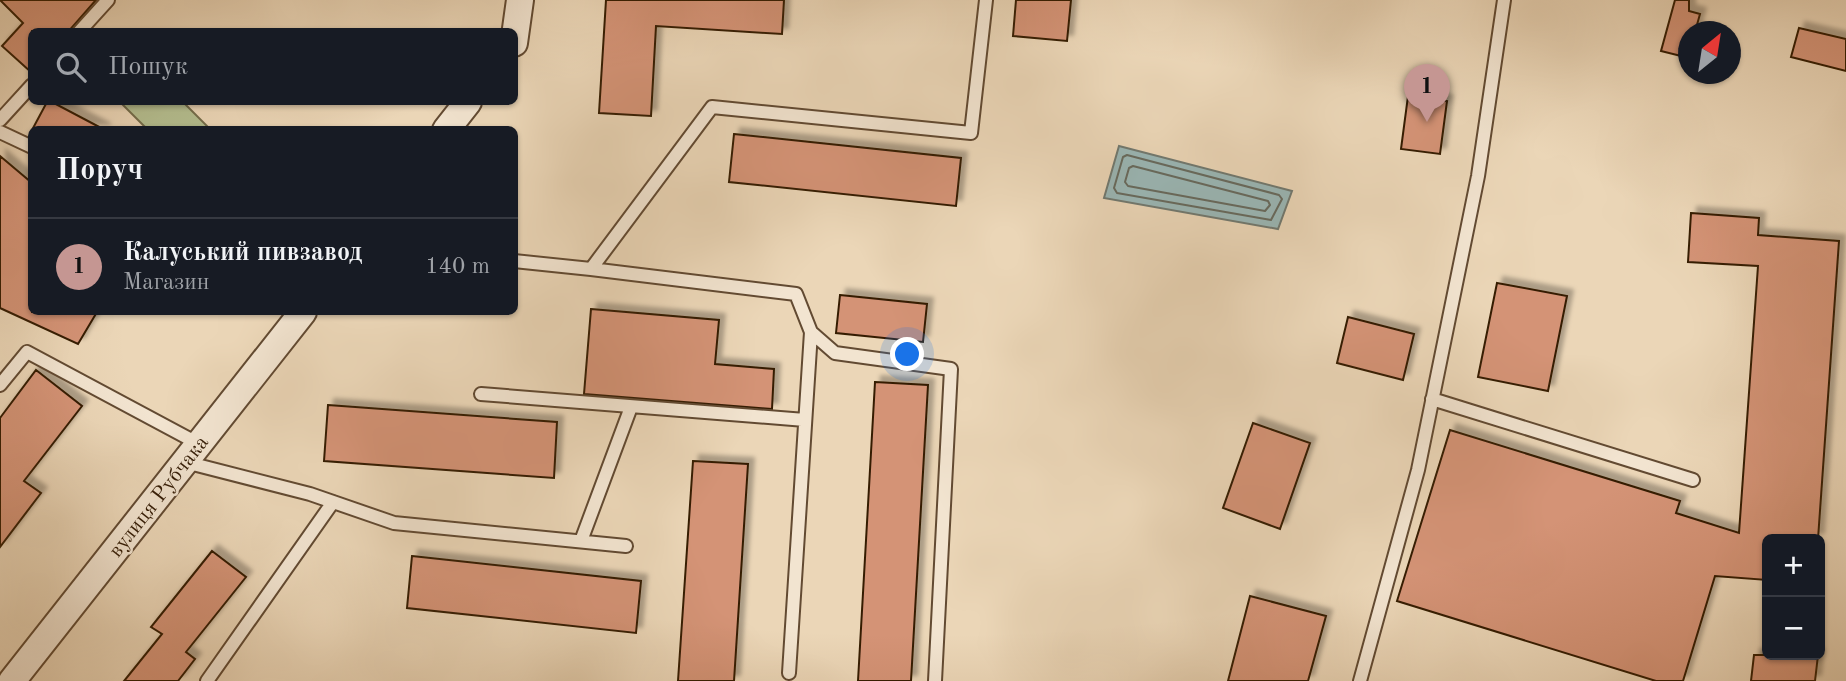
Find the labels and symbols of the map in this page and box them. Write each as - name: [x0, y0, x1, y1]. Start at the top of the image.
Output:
- north arrow: [1678, 21, 1741, 84]
- pin: 1: [1404, 64, 1450, 122]
- your location: [890, 337, 924, 371]
- street label: вулиця Рубчака: [105, 432, 213, 562]

